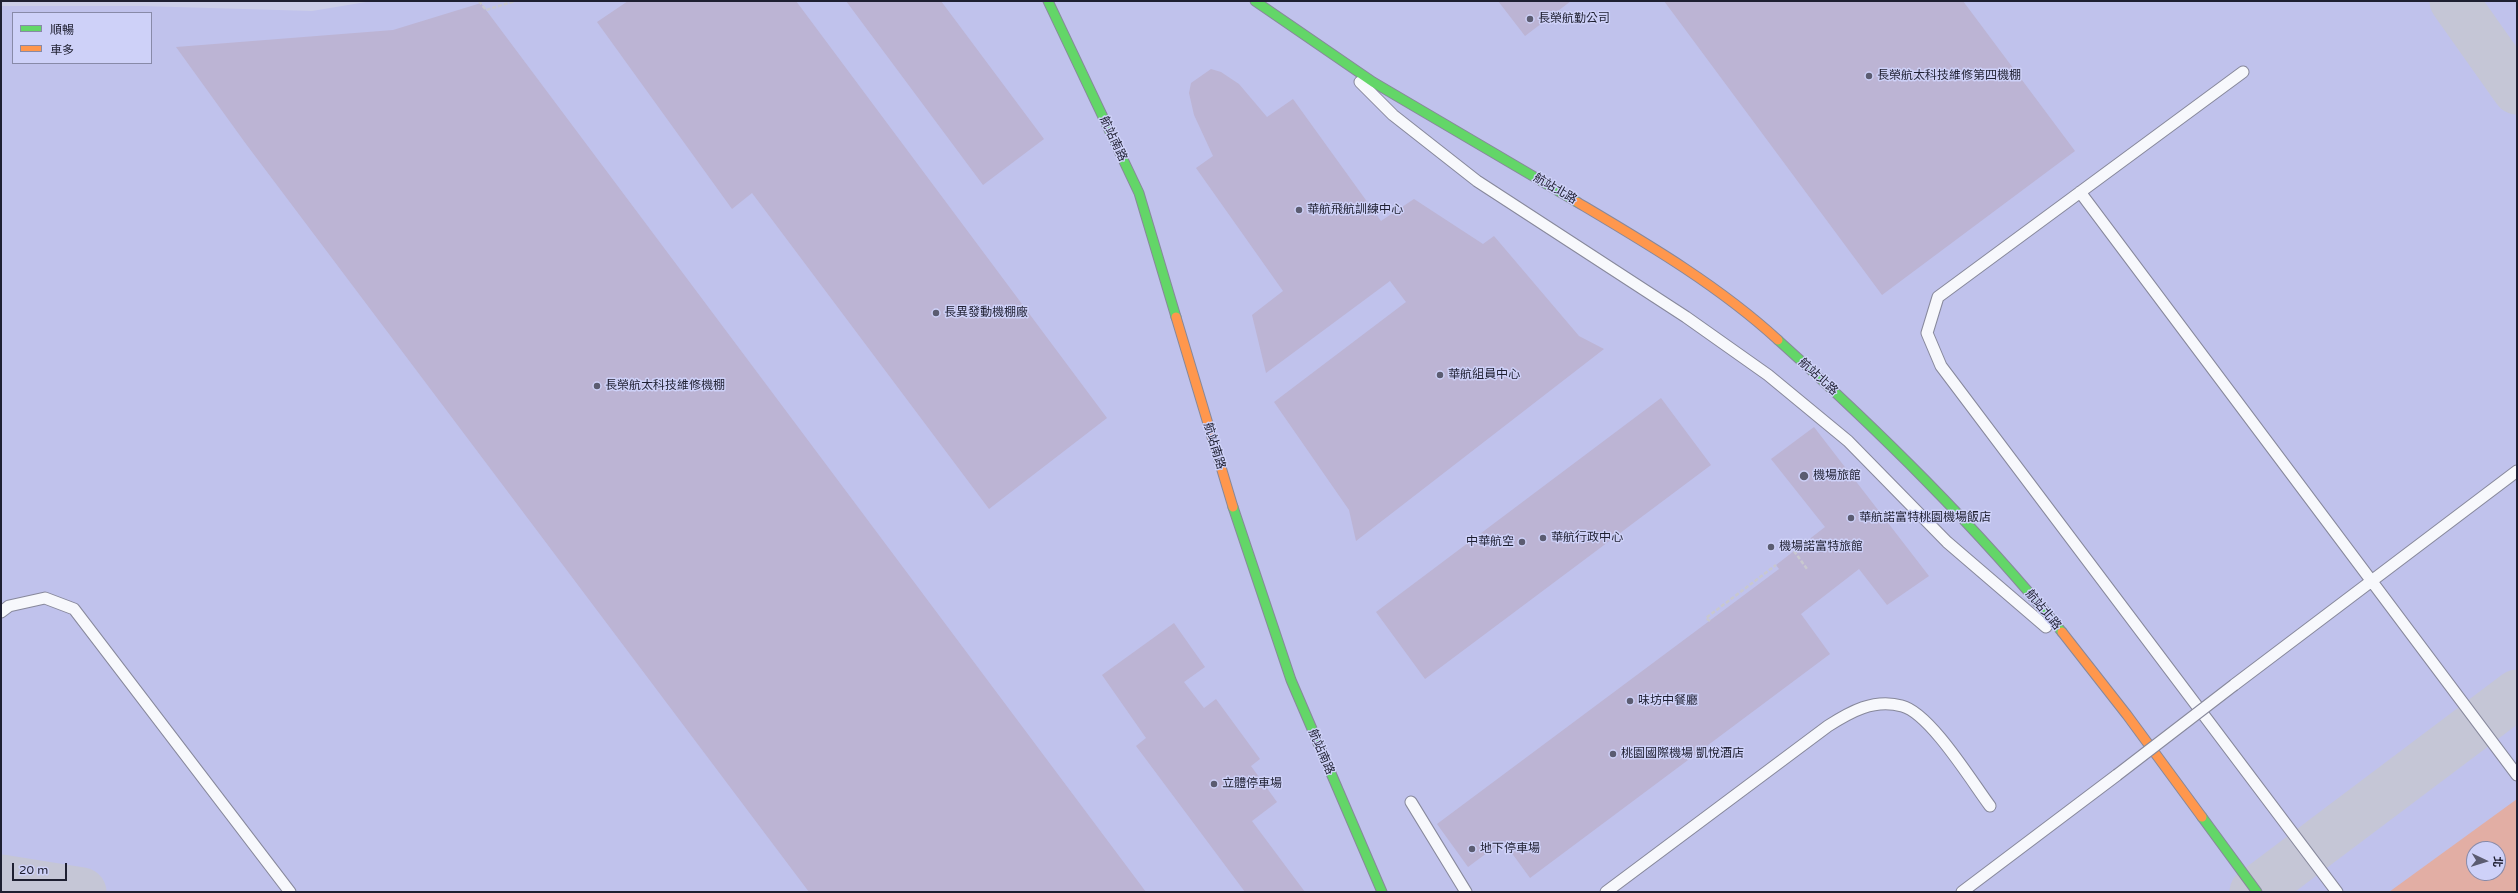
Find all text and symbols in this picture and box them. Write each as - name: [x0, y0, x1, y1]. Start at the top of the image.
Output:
- legend: [12, 12, 152, 64]
- place label: 長榮航勤公司: [1538, 12, 1610, 26]
- marker: 長榮航勤公司: [1525, 14, 1535, 24]
- text: 順暢: [50, 23, 74, 37]
- text: 車多: [50, 43, 74, 57]
- place label: 長榮航太科技維修第四機棚: [1877, 69, 2021, 83]
- marker: 長榮航太科技維修第四機棚: [1864, 71, 1874, 81]
- street label: 航站南路: [1096, 114, 1130, 164]
- street label: 航站北路: [1531, 171, 1579, 207]
- place label: 華航飛航訓練中心: [1307, 203, 1403, 217]
- marker: 華航飛航訓練中心: [1294, 205, 1304, 215]
- place label: 長異發動機棚廠: [944, 306, 1028, 320]
- marker: 長異發動機棚廠: [931, 308, 941, 318]
- street label: 航站北路: [1795, 356, 1841, 398]
- place label: 華航組員中心: [1448, 368, 1520, 382]
- marker: 華航組員中心: [1435, 370, 1445, 380]
- place label: 長榮航太科技維修機棚: [605, 379, 725, 393]
- marker: 長榮航太科技維修機棚: [592, 381, 602, 391]
- street label: 航站南路: [1200, 421, 1228, 471]
- place label: 機場旅館: [1813, 469, 1861, 483]
- marker: 機場旅館: [1798, 470, 1810, 482]
- place label: 華航諾富特桃園機場飯店: [1859, 511, 1991, 525]
- marker: 華航諾富特桃園機場飯店: [1846, 513, 1856, 523]
- place label: 華航行政中心: [1551, 531, 1623, 545]
- marker: 華航行政中心: [1538, 533, 1548, 543]
- place label: 中華航空: [1466, 535, 1514, 549]
- marker: 中華航空: [1517, 537, 1527, 547]
- place label: 機場諾富特旅館: [1779, 540, 1863, 554]
- marker: 機場諾富特旅館: [1766, 542, 1776, 552]
- street label: 航站北路: [2022, 587, 2064, 633]
- place label: 味坊中餐廳: [1638, 694, 1698, 708]
- marker: 味坊中餐廳: [1625, 696, 1635, 706]
- street label: 航站南路: [1305, 727, 1337, 777]
- place label: 桃園國際機場 凱悅酒店: [1621, 747, 1744, 761]
- marker: 桃園國際機場 凱悅酒店: [1608, 749, 1618, 759]
- place label: 立體停車場: [1222, 777, 1282, 791]
- marker: 立體停車場: [1209, 779, 1219, 789]
- north arrow: [2466, 841, 2506, 881]
- place label: 地下停車場: [1480, 842, 1540, 856]
- marker: 地下停車場: [1467, 844, 1477, 854]
- scale bar: [14, 855, 69, 881]
- text: 北: [2491, 856, 2504, 868]
- text: 20 m: [19, 863, 48, 877]

